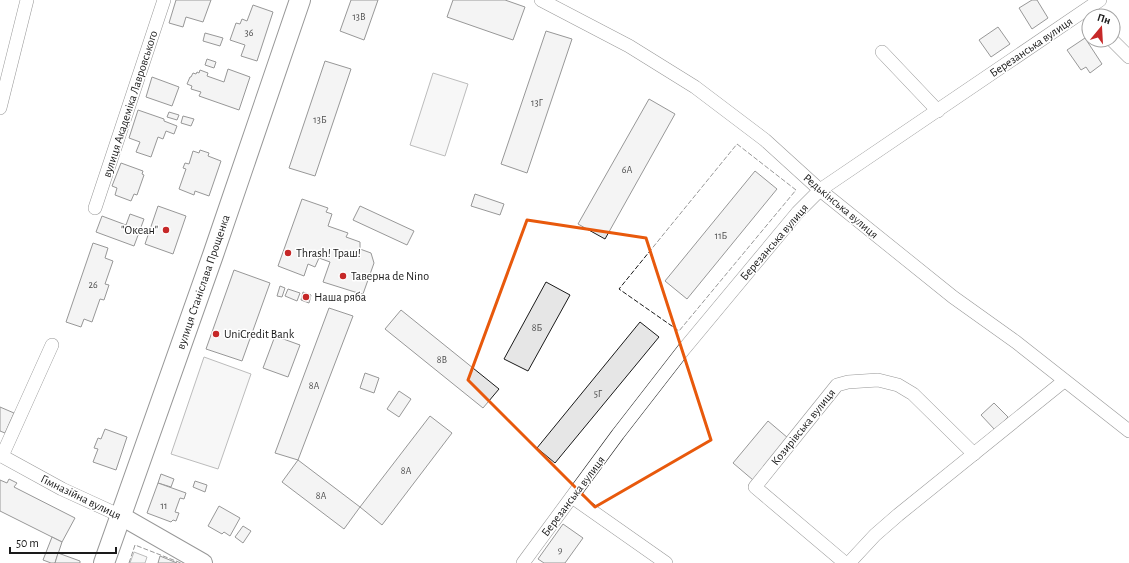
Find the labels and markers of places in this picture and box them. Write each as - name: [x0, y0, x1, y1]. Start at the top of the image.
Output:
- place label: "Океан": [121, 224, 158, 236]
- marker: "Океан": [161, 225, 171, 235]
- place label: Thrash! Траш!: [296, 247, 361, 259]
- marker: Thrash! Траш!: [283, 248, 293, 258]
- place label: Таверна de Nino: [351, 270, 429, 282]
- marker: Таверна de Nino: [338, 271, 348, 281]
- place label: Наша ряба: [314, 291, 367, 303]
- marker: Наша ряба: [301, 292, 311, 302]
- place label: UniCredit Bank: [224, 328, 295, 340]
- marker: UniCredit Bank: [211, 329, 221, 339]

